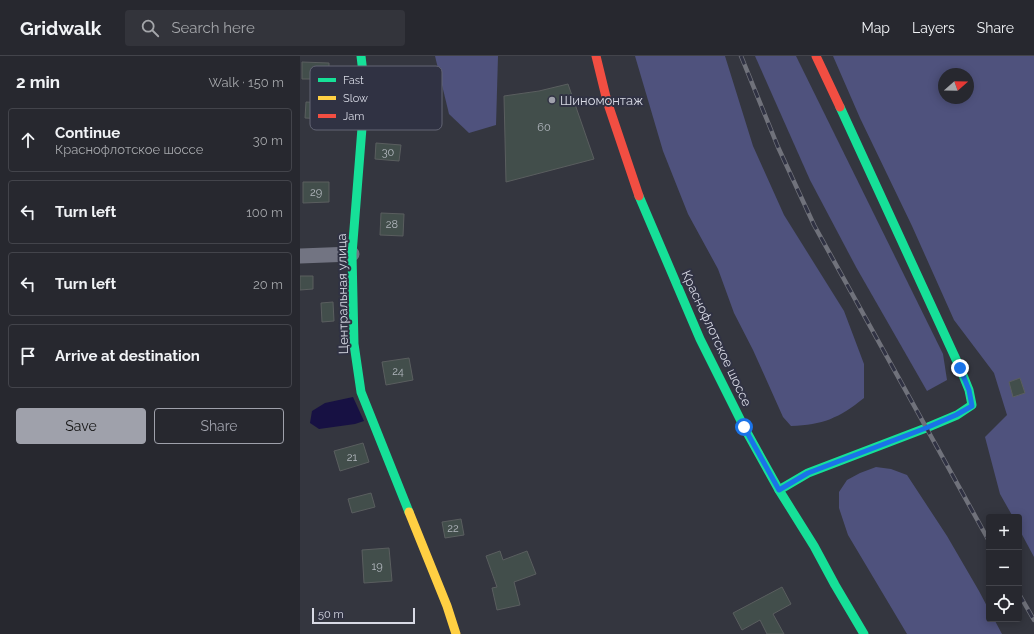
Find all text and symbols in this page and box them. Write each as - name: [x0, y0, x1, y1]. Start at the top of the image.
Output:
- search box: [125, 10, 405, 46]
- text: Gridwalk: [20, 17, 101, 39]
- icon: search: [139, 17, 161, 39]
- text: Search here: [171, 19, 255, 37]
- text: Map: [862, 20, 890, 36]
- text: Layers: [912, 20, 955, 36]
- text: Share: [977, 20, 1014, 36]
- legend: [310, 66, 442, 130]
- north arrow: [938, 68, 974, 104]
- text: 2 min: [16, 72, 60, 92]
- text: Fast: [343, 74, 364, 87]
- text: Walk · 150 m: [209, 75, 284, 90]
- text: Slow: [343, 92, 368, 105]
- place label: Шиномонтаж: [560, 93, 643, 108]
- marker: Шиномонтаж: [547, 95, 557, 105]
- text: Jam: [343, 110, 364, 123]
- house number: 60: [537, 121, 551, 134]
- text: Continue: [55, 124, 120, 142]
- icon: ahead: [17, 129, 39, 151]
- text: 30 m: [253, 133, 283, 148]
- text: Краснофлотское шоссе: [55, 142, 203, 157]
- house number: 30: [382, 146, 395, 159]
- house number: 29: [310, 186, 322, 199]
- icon: left: [17, 201, 39, 223]
- text: Turn left: [55, 203, 116, 221]
- text: 100 m: [246, 205, 283, 220]
- house number: 28: [386, 218, 398, 231]
- street label: Центральная улица: [334, 233, 351, 355]
- street label: Краснофлотское шоссе: [678, 268, 755, 409]
- icon: left: [17, 273, 39, 295]
- text: Turn left: [55, 275, 116, 293]
- text: 20 m: [253, 277, 283, 292]
- icon: arrive: [17, 345, 39, 367]
- text: Arrive at destination: [55, 347, 200, 365]
- route end: [951, 359, 969, 377]
- house number: 24: [392, 365, 404, 378]
- button: Save: [16, 408, 146, 444]
- button: Share: [154, 408, 284, 444]
- route start: [735, 418, 753, 436]
- house number: 21: [347, 451, 358, 464]
- map controls: [986, 514, 1022, 622]
- button: +: [986, 514, 1022, 550]
- house number: 22: [447, 522, 459, 535]
- button: −: [986, 550, 1022, 586]
- house number: 19: [371, 560, 383, 573]
- button: locate: [986, 586, 1022, 622]
- scale bar: [312, 606, 415, 625]
- text: 50 m: [318, 608, 344, 621]

